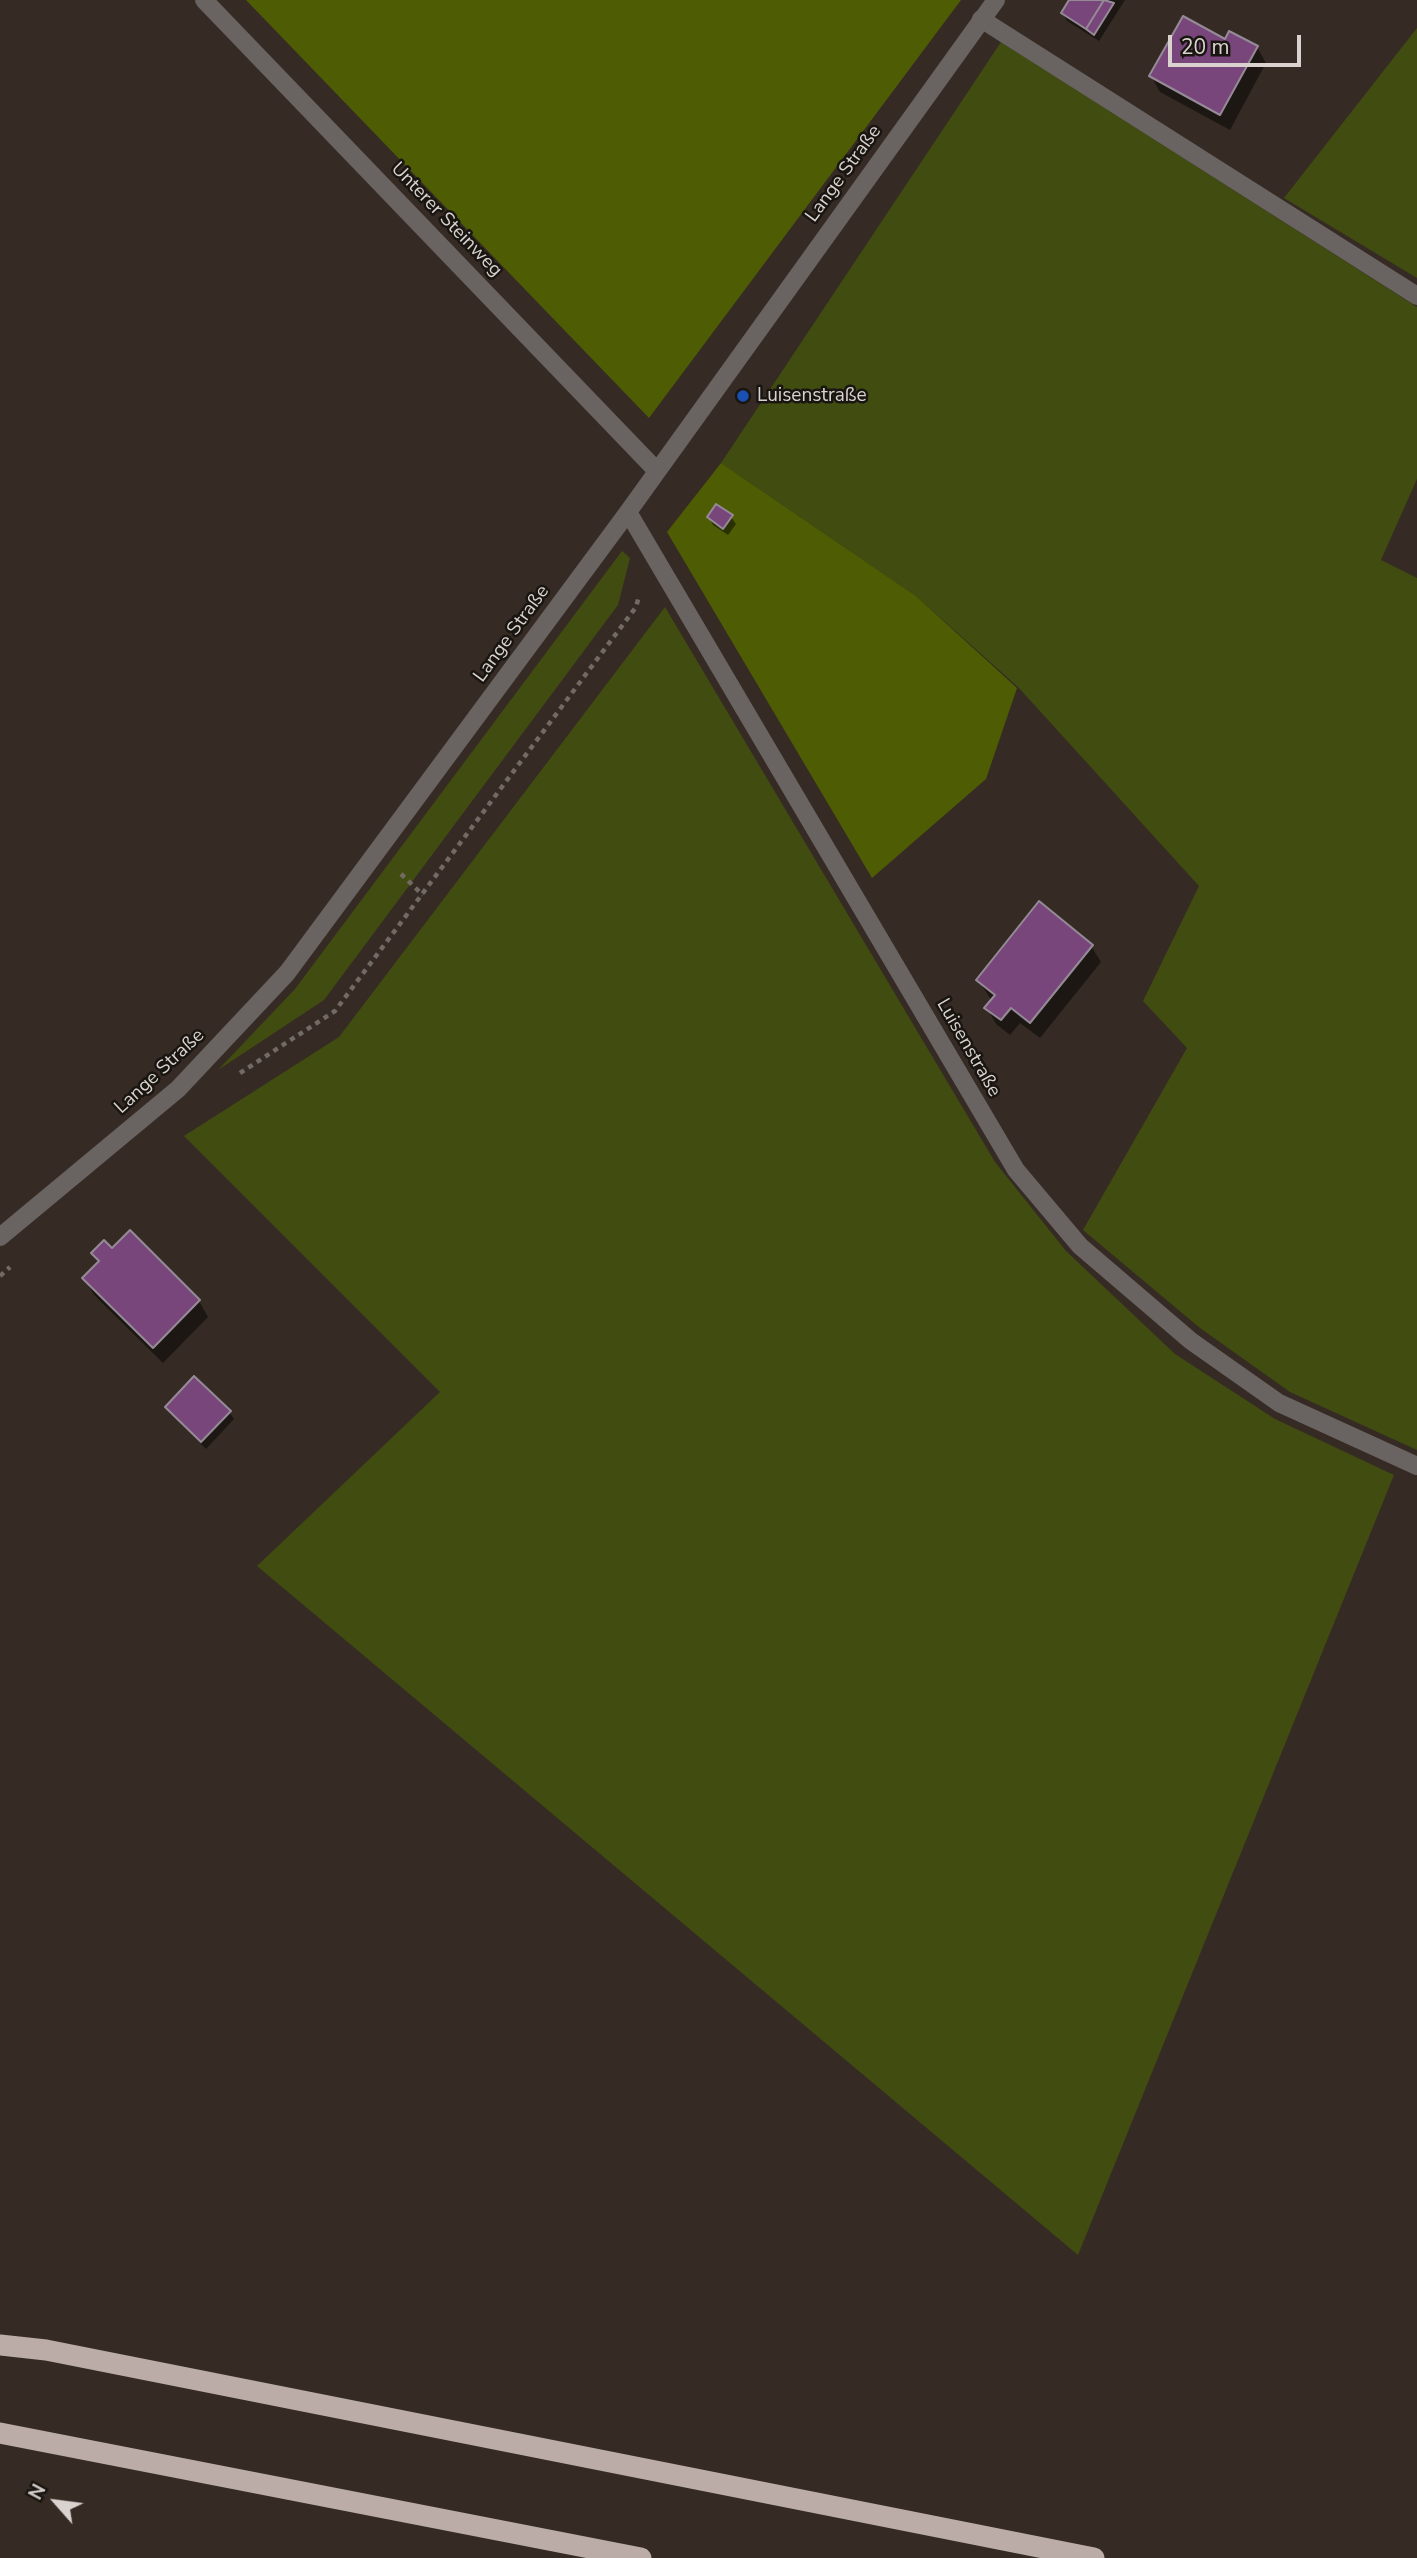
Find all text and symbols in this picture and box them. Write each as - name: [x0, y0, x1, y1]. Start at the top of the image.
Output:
- scale bar: [1172, 21, 1305, 65]
- text: 20 m: [1181, 33, 1230, 61]
- street label: Lange Straße: [801, 121, 887, 227]
- street label: Unterer Steinweg: [386, 158, 506, 282]
- place label: Luisenstraße: [757, 385, 866, 407]
- marker: Luisenstraße: [735, 388, 751, 404]
- street label: Lange Straße: [469, 581, 555, 687]
- street label: Luisenstraße: [931, 995, 1005, 1101]
- street label: Lange Straße: [110, 1025, 210, 1119]
- north arrow: [21, 2467, 91, 2537]
- text: N: [23, 2480, 52, 2505]

